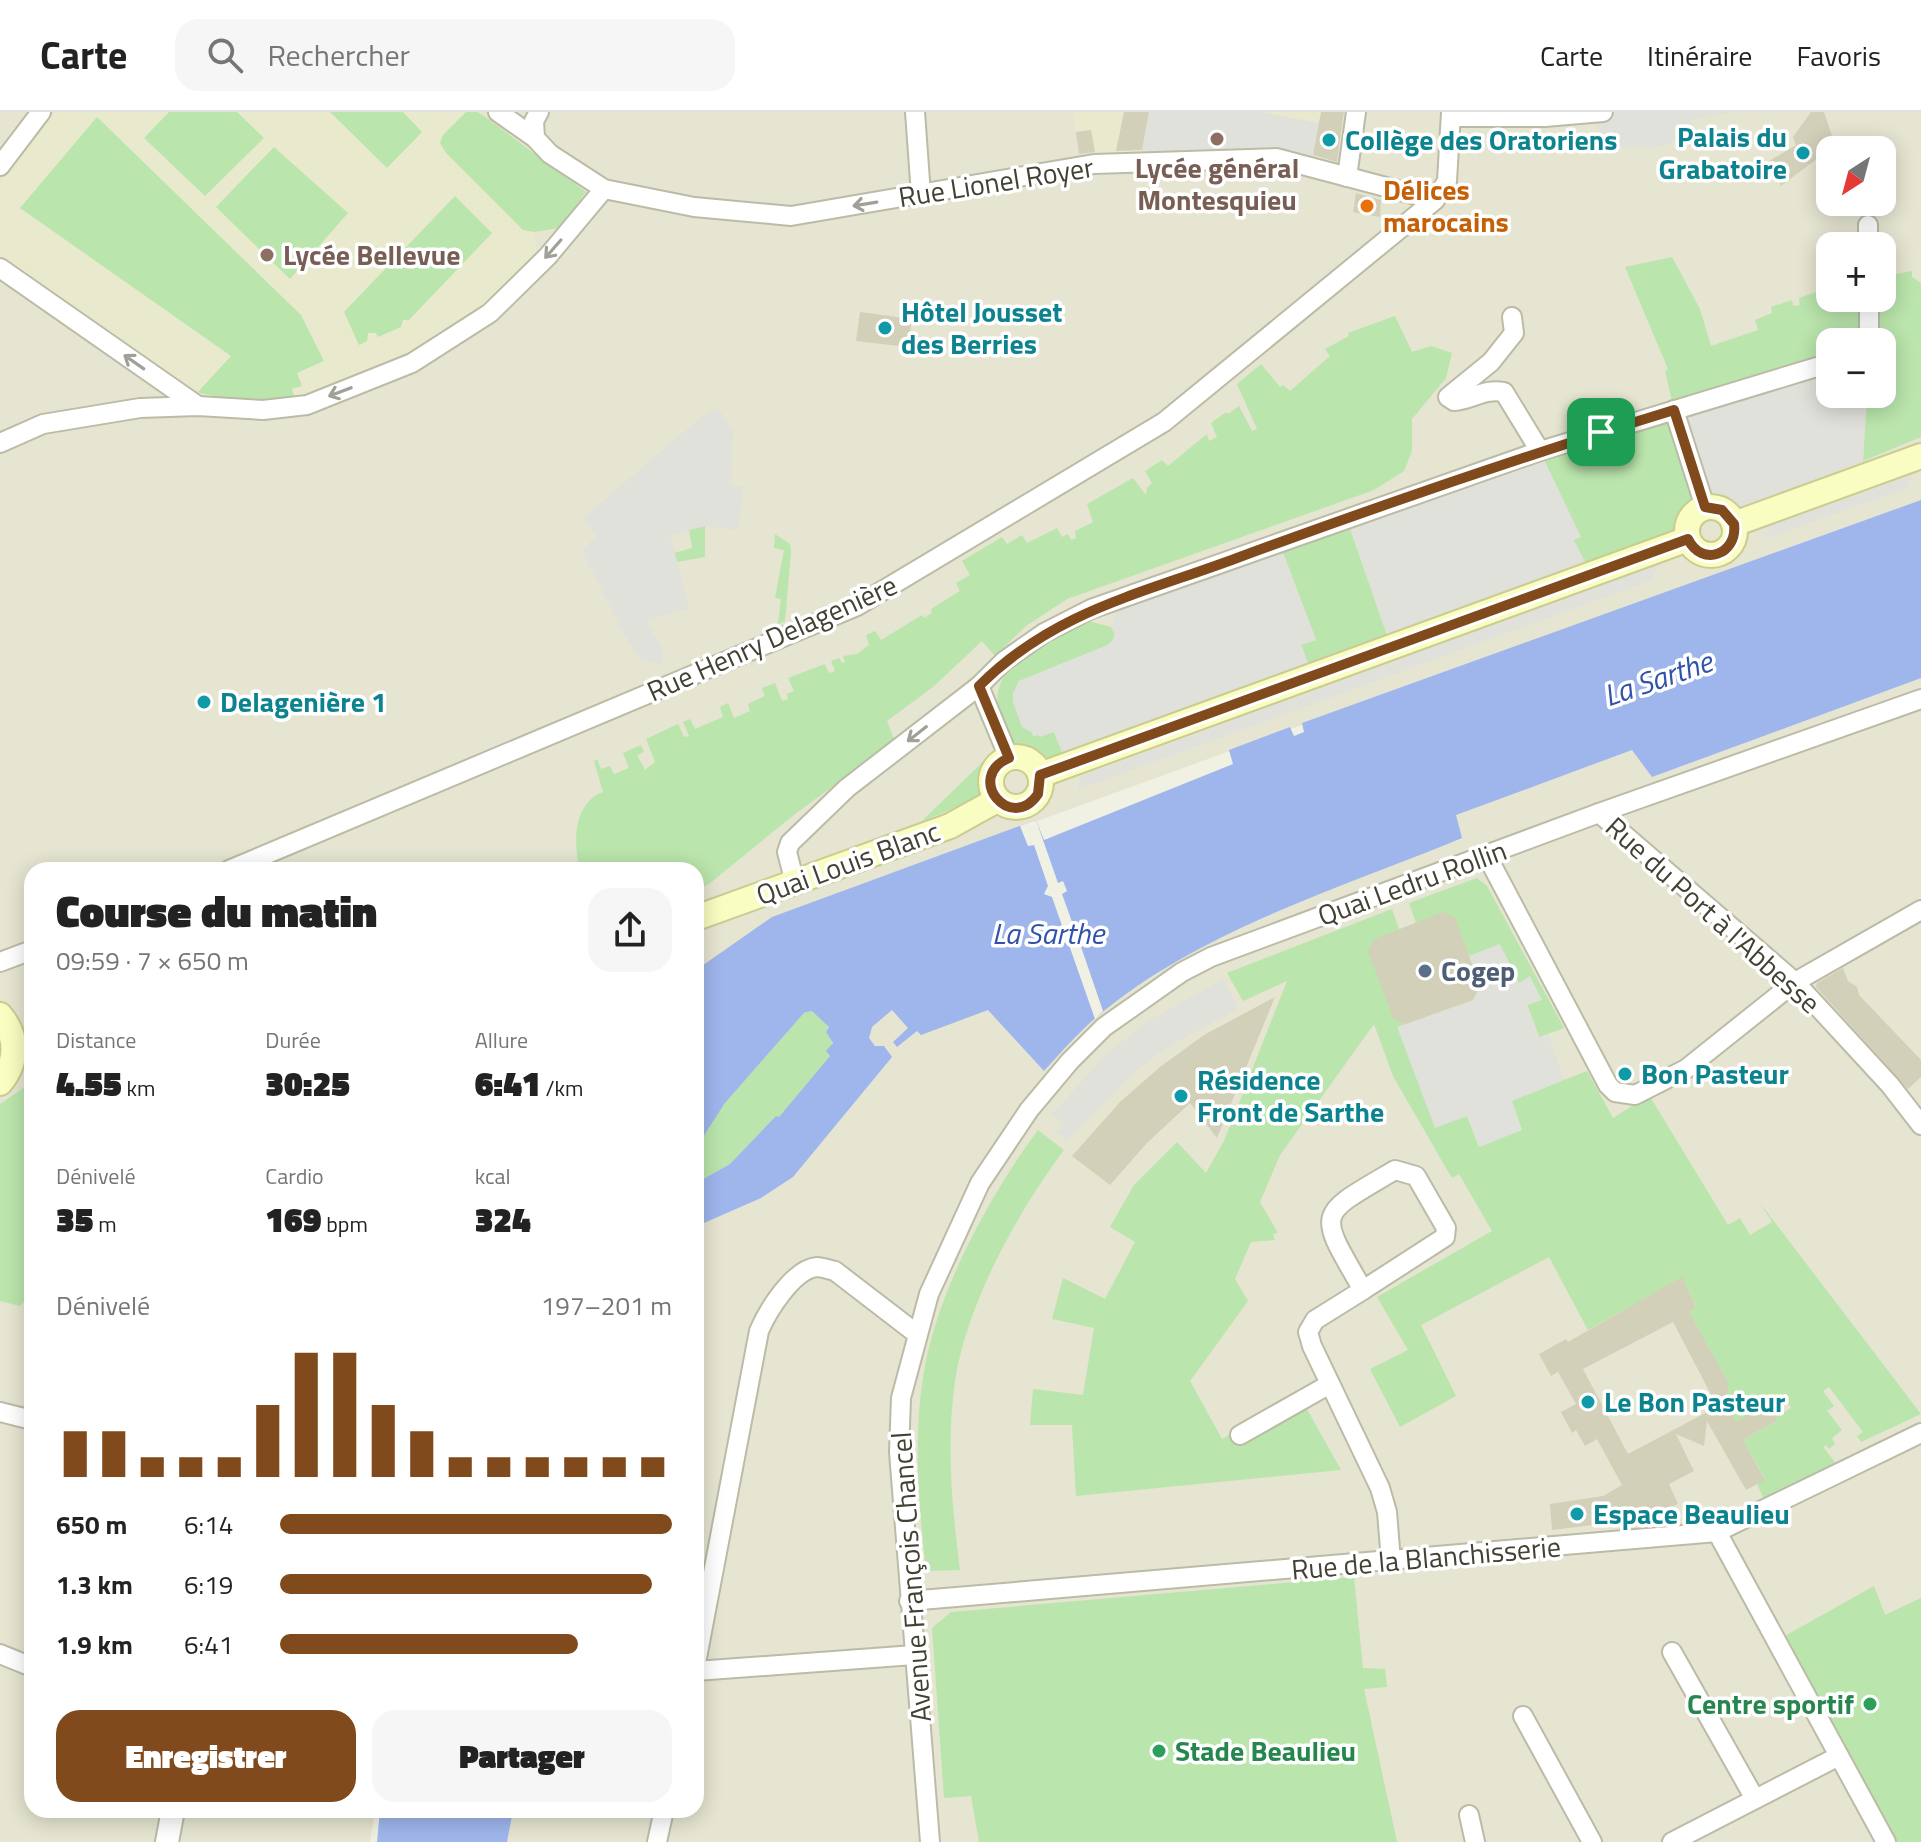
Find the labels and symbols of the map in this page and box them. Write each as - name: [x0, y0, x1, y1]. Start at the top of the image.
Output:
- place label: Palais du Grabatoire: [1659, 115, 1787, 190]
- place label: Collège des Oratoriens: [1345, 118, 1617, 161]
- marker: Lycée général Montesquieu: [1208, 130, 1226, 148]
- marker: Collège des Oratoriens: [1320, 131, 1338, 149]
- north arrow: [1816, 136, 1896, 216]
- marker: Palais du Grabatoire: [1794, 144, 1812, 162]
- street label: Rue Lionel Royer: [895, 145, 1097, 218]
- place label: Lycée général Montesquieu: [1135, 146, 1299, 221]
- place label: Délices marocains: [1383, 168, 1509, 243]
- one-way arrow: [853, 197, 878, 212]
- marker: Délices marocains: [1358, 197, 1376, 215]
- place label: Lycée Bellevue: [283, 233, 460, 276]
- one-way arrow: [544, 238, 562, 258]
- marker: Lycée Bellevue: [258, 246, 276, 264]
- place label: Hôtel Jousset des Berries: [901, 290, 1062, 365]
- marker: Hôtel Jousset des Berries: [876, 319, 894, 337]
- one-way arrow: [123, 354, 145, 370]
- one-way arrow: [328, 385, 353, 400]
- pin: [1567, 398, 1635, 466]
- street label: Rue Henry Delagenière: [640, 563, 904, 712]
- water label: La Sarthe: [1597, 637, 1720, 718]
- place label: Delagenière 1: [220, 680, 387, 723]
- marker: Delagenière 1: [195, 693, 213, 711]
- one-way arrow: [907, 725, 928, 742]
- street label: Rue du Port à l'Abbesse: [1596, 806, 1831, 1023]
- street label: Quai Louis Blanc: [750, 809, 946, 916]
- street label: Quai Ledru Rollin: [1311, 828, 1512, 937]
- water label: La Sarthe: [992, 910, 1106, 956]
- place label: Cogep: [1441, 949, 1515, 992]
- marker: Cogep: [1416, 962, 1434, 980]
- place label: Bon Pasteur: [1641, 1052, 1789, 1095]
- place label: Résidence Front de Sarthe: [1197, 1058, 1384, 1133]
- marker: Bon Pasteur: [1616, 1065, 1634, 1083]
- marker: Résidence Front de Sarthe: [1172, 1087, 1190, 1105]
- place label: Le Bon Pasteur: [1604, 1380, 1786, 1423]
- marker: Le Bon Pasteur: [1579, 1393, 1597, 1411]
- street label: Avenue François Chancel: [879, 1431, 942, 1724]
- place label: Espace Beaulieu: [1593, 1492, 1790, 1535]
- marker: Espace Beaulieu: [1568, 1505, 1586, 1523]
- street label: Rue de la Blanchisserie: [1289, 1524, 1563, 1591]
- place label: Centre sportif: [1687, 1682, 1854, 1725]
- marker: Centre sportif: [1861, 1695, 1879, 1713]
- place label: Stade Beaulieu: [1175, 1729, 1356, 1772]
- marker: Stade Beaulieu: [1150, 1742, 1168, 1760]

